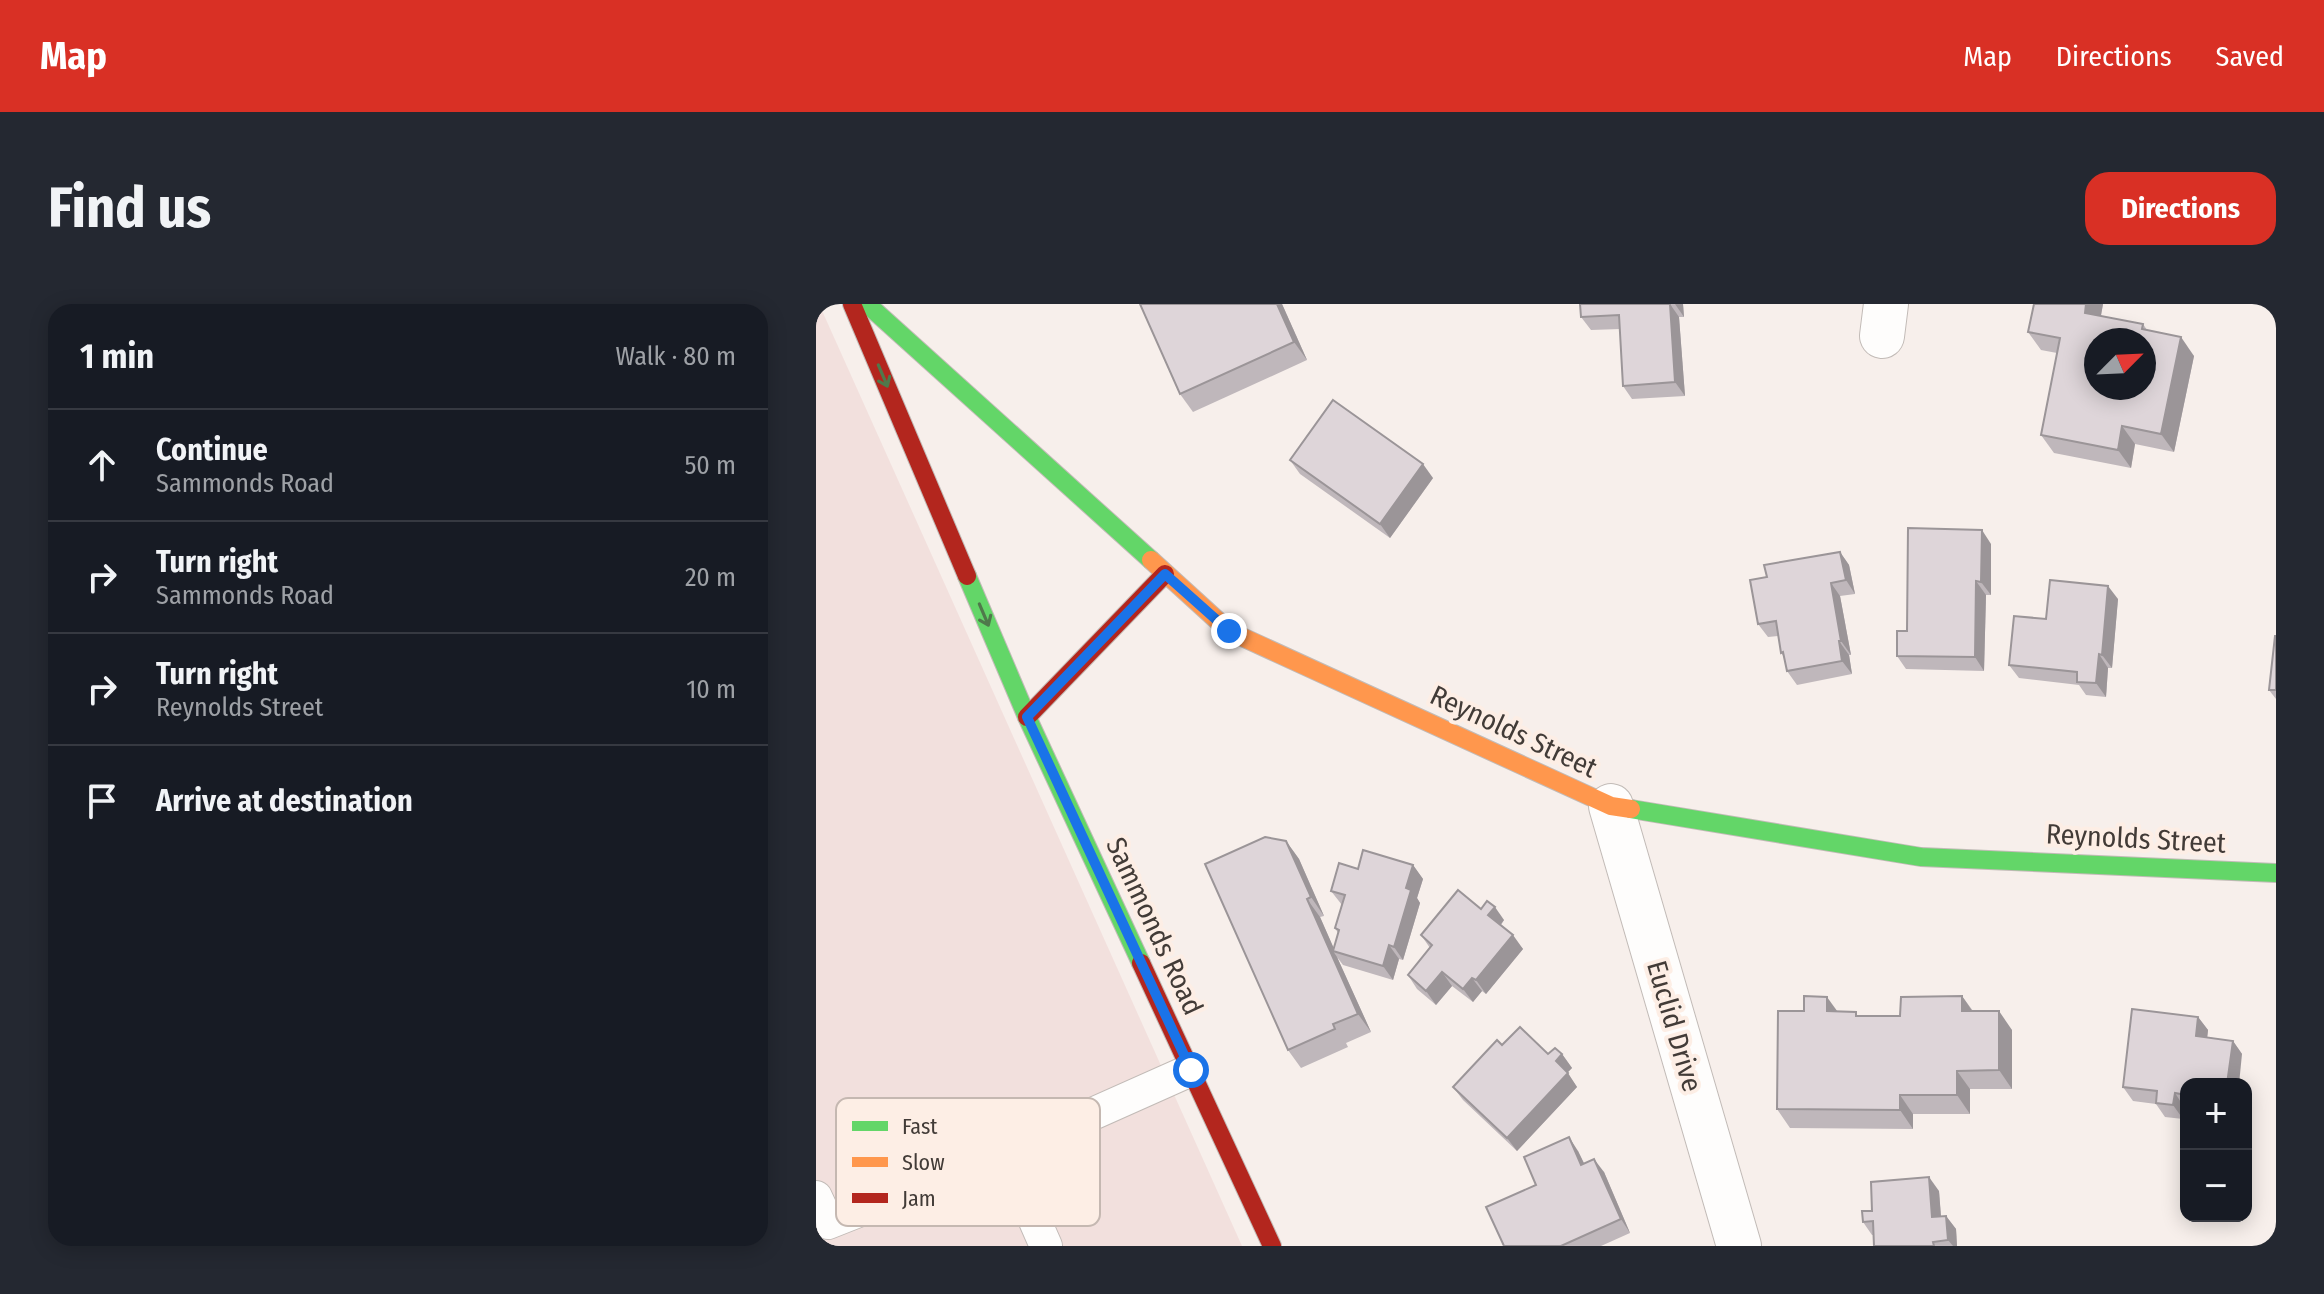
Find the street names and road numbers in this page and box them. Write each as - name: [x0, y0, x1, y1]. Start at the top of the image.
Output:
- street label: Reynolds Street: [1425, 678, 1603, 785]
- street label: Reynolds Street: [2045, 817, 2228, 860]
- street label: Sammonds Road: [1099, 832, 1210, 1020]
- street label: Euclid Drive: [1640, 957, 1709, 1095]

